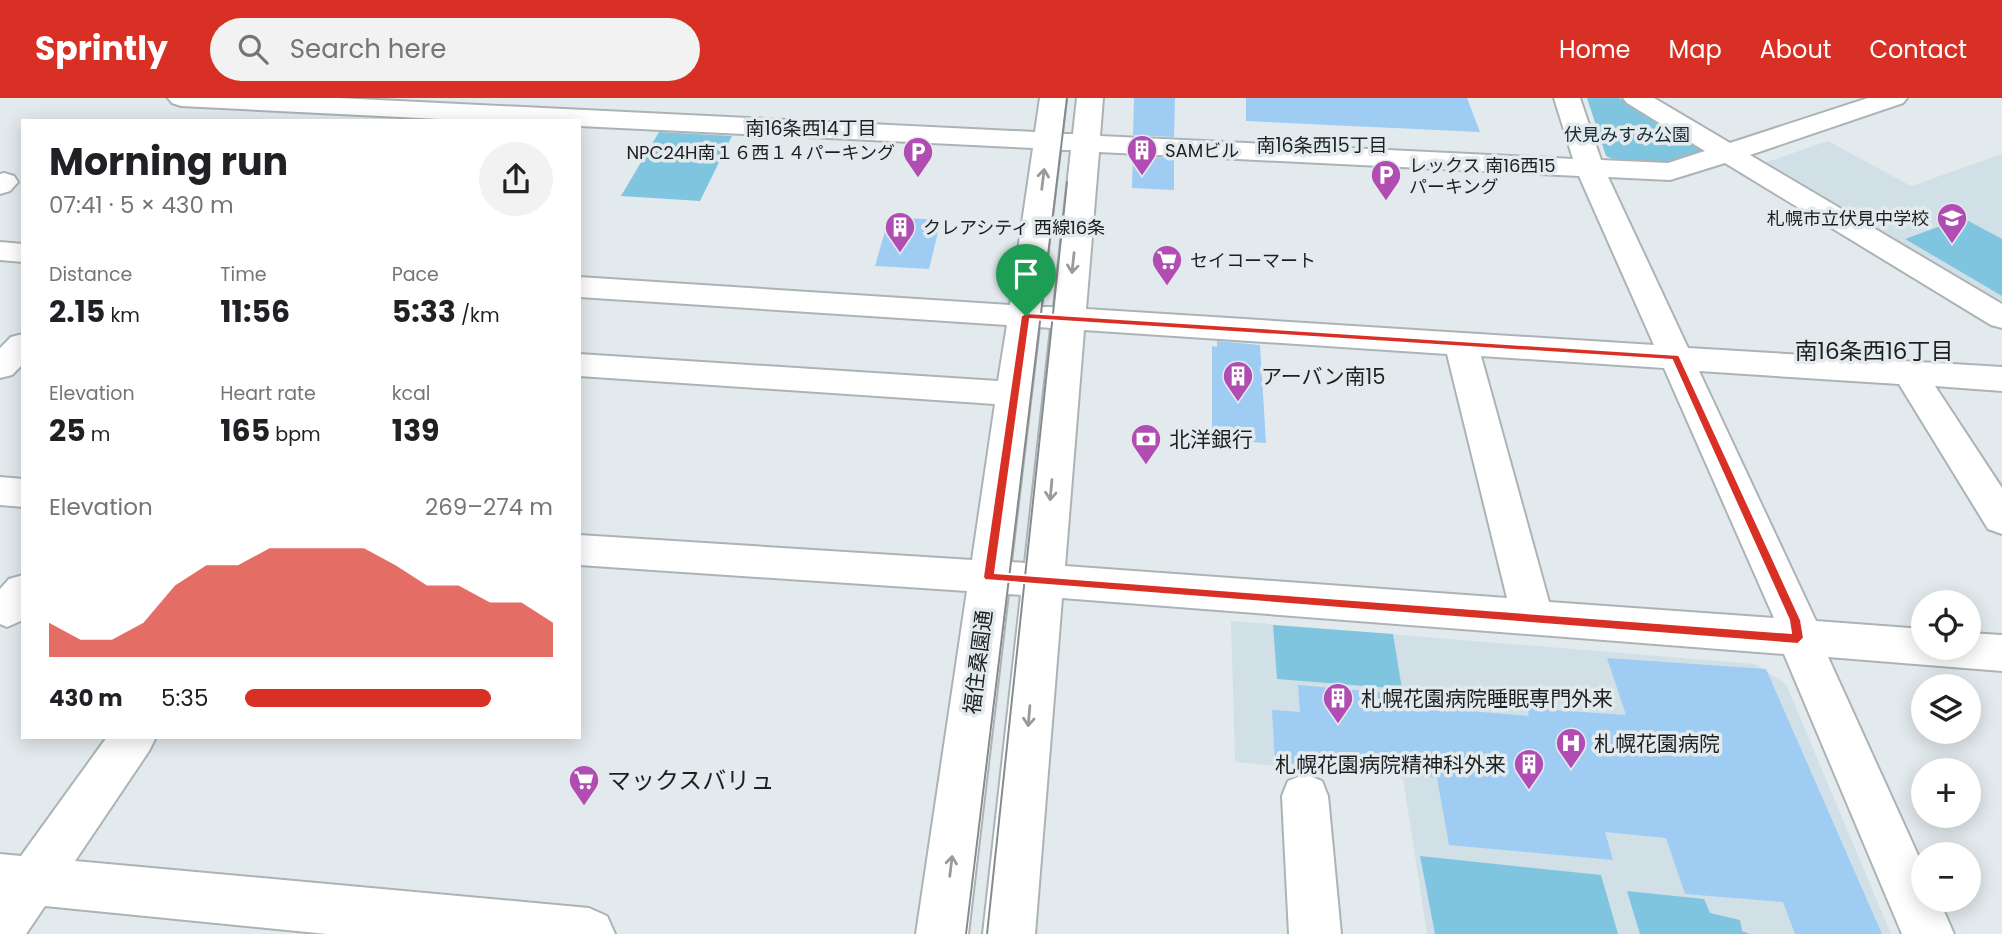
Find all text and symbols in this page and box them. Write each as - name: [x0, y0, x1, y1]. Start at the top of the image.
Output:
- search box: [210, 18, 700, 81]
- text: Sprintly: [35, 25, 168, 72]
- icon: search: [234, 30, 272, 68]
- text: Search here: [290, 31, 446, 67]
- text: Home: [1559, 33, 1631, 66]
- text: Map: [1669, 33, 1722, 66]
- text: About: [1760, 33, 1831, 66]
- text: Contact: [1869, 33, 1967, 66]
- district label: 南16条西14丁目: [745, 115, 877, 142]
- park label: 伏見みすみ公園: [1564, 122, 1690, 147]
- district label: 南16条西15丁目: [1256, 132, 1388, 159]
- building icon: SAMビル: [1125, 133, 1159, 177]
- text: Morning run: [49, 135, 288, 188]
- parking icon: NPC24H南１６西１４パーキング: [901, 135, 935, 179]
- place label: SAMビル: [1165, 138, 1239, 163]
- place label: NPC24H南１６西１４パーキング: [626, 140, 895, 165]
- button: share: [479, 142, 553, 216]
- place label: レックス 南16西15 パーキング: [1409, 153, 1556, 199]
- parking icon: レックス 南16西15 パーキング: [1369, 158, 1403, 202]
- one-way arrow: [1036, 169, 1049, 191]
- text: 07:41 · 5 × 430 m: [49, 189, 234, 221]
- school or university icon: 札幌市立伏見中学校: [1935, 201, 1969, 245]
- place label: 札幌市立伏見中学校: [1767, 206, 1929, 231]
- building icon: クレアシティ 西線16条: [883, 210, 917, 254]
- place label: クレアシティ 西線16条: [923, 215, 1105, 240]
- supermarket icon: セイコーマート: [1150, 243, 1184, 287]
- pin: [996, 244, 1056, 316]
- place label: セイコーマート: [1190, 248, 1316, 273]
- one-way arrow: [1066, 252, 1079, 274]
- icon: arrive: [1007, 255, 1045, 293]
- text: Distance: [49, 261, 132, 288]
- text: Time: [220, 261, 267, 288]
- text: Pace: [392, 261, 439, 288]
- text: 2.15: [49, 290, 105, 333]
- text: 11:56: [220, 290, 290, 333]
- text: 5:33: [392, 290, 456, 333]
- text: km: [105, 302, 140, 329]
- text: /km: [456, 302, 499, 329]
- district label: 南16条西16丁目: [1795, 335, 1953, 367]
- building icon: アーバン南15: [1221, 359, 1255, 403]
- place label: アーバン南15: [1261, 362, 1386, 391]
- text: Elevation: [49, 380, 135, 407]
- text: Heart rate: [220, 380, 316, 407]
- text: kcal: [392, 380, 431, 407]
- text: 25: [49, 409, 86, 452]
- text: 165: [220, 409, 270, 452]
- text: 139: [392, 409, 440, 452]
- text: m: [86, 421, 110, 448]
- text: bpm: [270, 421, 321, 448]
- bank icon: 北洋銀行: [1129, 422, 1163, 466]
- place label: 北洋銀行: [1169, 425, 1253, 454]
- one-way arrow: [1044, 478, 1057, 501]
- text: Elevation: [49, 491, 153, 523]
- text: 269–274 m: [425, 491, 553, 523]
- map controls: [1911, 590, 1981, 912]
- button: locate: [1911, 590, 1981, 660]
- street label: 福住桑園通: [957, 608, 999, 716]
- button: layers: [1911, 674, 1981, 744]
- building icon: 札幌花園病院睡眠専門外来: [1321, 681, 1355, 725]
- text: 430 m: [49, 682, 123, 714]
- text: 5:35: [161, 682, 208, 714]
- place label: 札幌花園病院睡眠専門外来: [1361, 684, 1613, 713]
- one-way arrow: [1023, 704, 1036, 727]
- hospital icon: 札幌花園病院: [1554, 726, 1588, 770]
- place label: 札幌花園病院: [1594, 729, 1720, 758]
- building icon: 札幌花園病院精神科外来: [1512, 747, 1546, 791]
- place label: 札幌花園病院精神科外来: [1275, 750, 1506, 779]
- button: +: [1911, 758, 1981, 828]
- supermarket icon: マックスバリュ: [567, 763, 601, 807]
- place label: マックスバリュ: [607, 764, 774, 797]
- button: −: [1911, 842, 1981, 912]
- one-way arrow: [945, 855, 958, 878]

